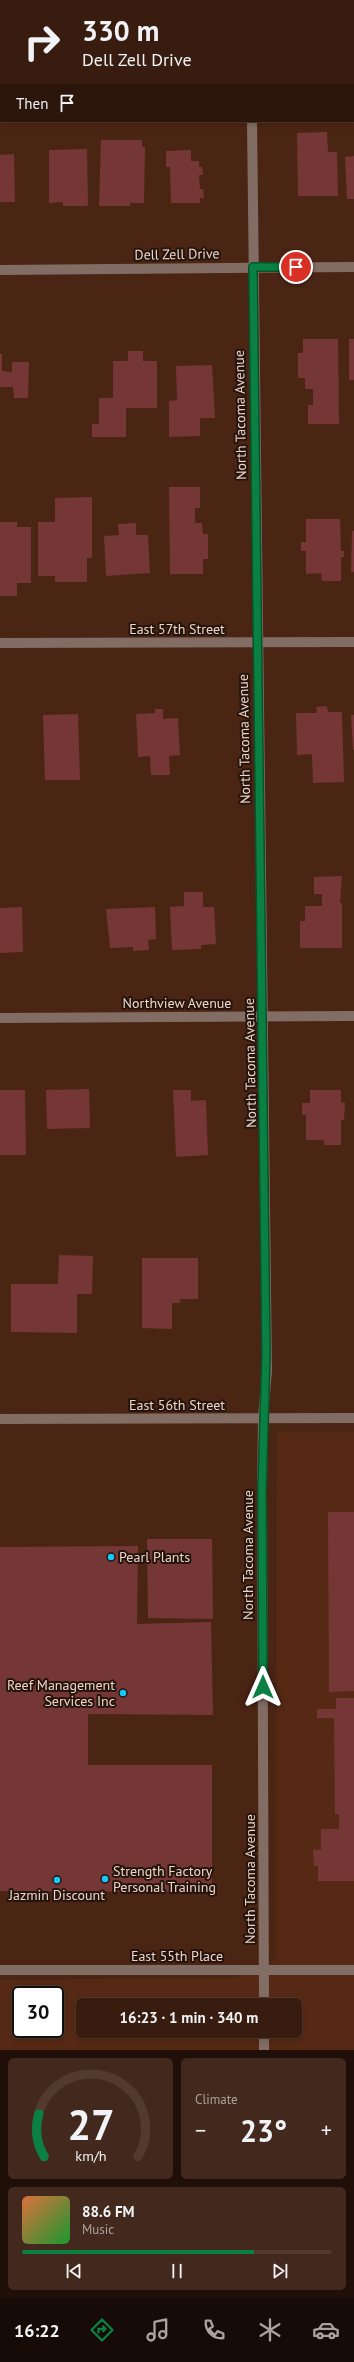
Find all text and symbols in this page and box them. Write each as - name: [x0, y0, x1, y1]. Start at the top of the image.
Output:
- text: 330 m: [82, 12, 159, 49]
- icon: right: [16, 16, 68, 68]
- text: Dell Zell Drive: [82, 48, 192, 71]
- icon: arrive: [56, 92, 78, 114]
- text: Then: [16, 94, 48, 113]
- street label: Dell Zell Drive: [134, 244, 220, 264]
- pin: [279, 250, 313, 284]
- icon: arrive: [285, 256, 307, 278]
- street label: North Tacoma Avenue: [230, 350, 250, 480]
- street label: East 57th Street: [129, 620, 225, 638]
- street label: North Tacoma Avenue: [234, 674, 254, 804]
- street label: Northview Avenue: [123, 994, 231, 1012]
- street label: North Tacoma Avenue: [240, 998, 260, 1128]
- street label: East 56th Street: [129, 1396, 225, 1414]
- street label: North Tacoma Avenue: [239, 1490, 257, 1620]
- place label: Pearl Plants: [119, 1548, 190, 1566]
- marker: Pearl Plants: [106, 1552, 116, 1562]
- position arrow: [242, 1666, 284, 1708]
- place label: Reef Management Services Inc: [7, 1676, 115, 1710]
- marker: Reef Management Services Inc: [118, 1688, 128, 1698]
- street label: North Tacoma Avenue: [241, 1814, 259, 1944]
- place label: Strength Factory Personal Training: [113, 1862, 216, 1896]
- marker: Strength Factory Personal Training: [100, 1874, 110, 1884]
- marker: Jazmin Discount: [52, 1875, 62, 1885]
- place label: Jazmin Discount: [8, 1886, 105, 1904]
- street label: East 55th Place: [131, 1947, 223, 1965]
- speed limit sign: 30: [12, 1986, 64, 2038]
- text: 16:23 · 1 min · 340 m: [120, 2008, 258, 2027]
- text: Climate: [195, 2091, 238, 2108]
- text: 27: [67, 2097, 114, 2150]
- text: 23°: [240, 2111, 287, 2150]
- text: −: [195, 2116, 206, 2144]
- text: +: [321, 2116, 332, 2144]
- text: km/h: [75, 2145, 106, 2164]
- text: 88.6 FM: [82, 2202, 135, 2221]
- text: Music: [82, 2221, 114, 2238]
- icon: previous: [63, 2260, 85, 2282]
- icon: pause: [166, 2260, 188, 2282]
- icon: next: [269, 2260, 291, 2282]
- icon: directions: [88, 2316, 116, 2344]
- icon: music: [144, 2316, 172, 2344]
- icon: phone: [200, 2316, 228, 2344]
- icon: climate: [256, 2316, 284, 2344]
- icon: car: [312, 2316, 340, 2344]
- text: 16:22: [14, 2319, 60, 2342]

